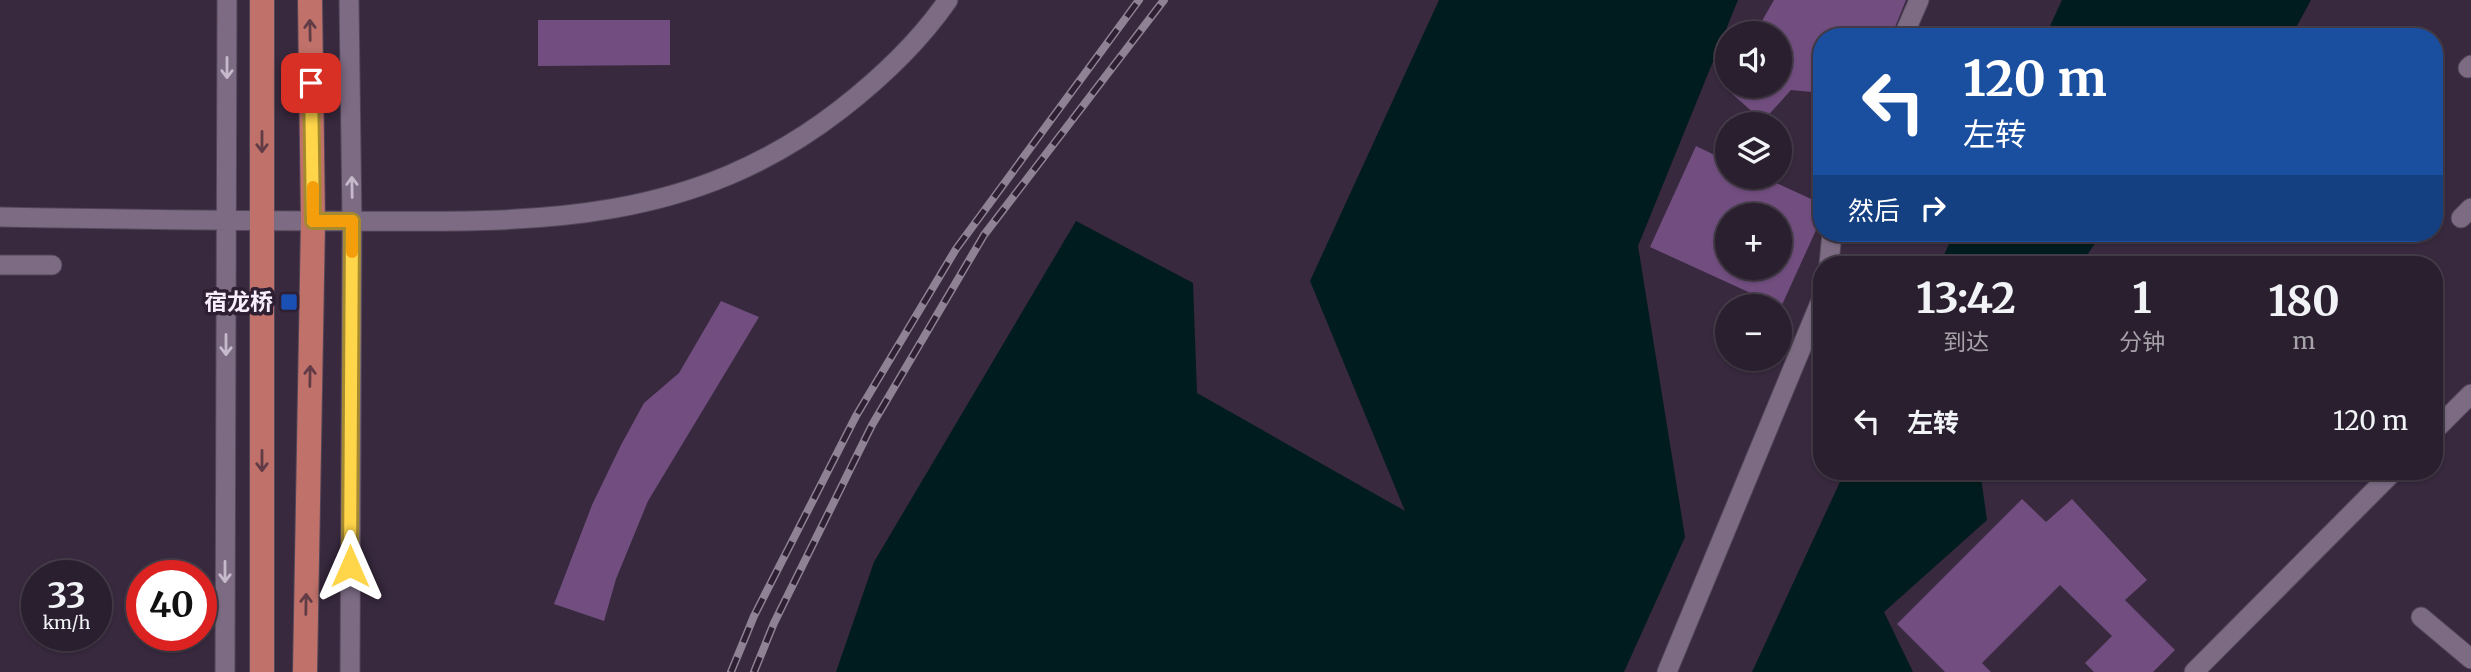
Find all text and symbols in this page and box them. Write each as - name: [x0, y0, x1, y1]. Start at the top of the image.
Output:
- one-way arrow: [304, 19, 317, 42]
- map controls: [1715, 21, 1792, 371]
- button: sound: [1715, 21, 1792, 98]
- text: 120 m: [1963, 48, 2107, 109]
- pin: [281, 53, 341, 113]
- one-way arrow: [220, 56, 234, 79]
- icon: left: [1848, 56, 1939, 147]
- icon: arrive: [292, 64, 330, 102]
- button: layers: [1715, 112, 1792, 189]
- text: 左转: [1963, 115, 2027, 155]
- one-way arrow: [255, 130, 269, 153]
- one-way arrow: [345, 176, 359, 199]
- icon: right: [1914, 189, 1952, 227]
- text: 然后: [1848, 194, 1900, 227]
- button: +: [1715, 203, 1792, 280]
- text: 13:42: [1916, 272, 2016, 324]
- text: 1: [2132, 272, 2152, 324]
- text: 180: [2268, 275, 2340, 327]
- place label: 宿龙桥: [204, 287, 273, 316]
- marker: 宿龙桥: [279, 292, 299, 312]
- button: −: [1715, 294, 1792, 371]
- text: m: [2293, 326, 2315, 355]
- text: 到达: [1943, 327, 1989, 356]
- text: 分钟: [2119, 327, 2165, 356]
- one-way arrow: [219, 333, 233, 356]
- one-way arrow: [304, 365, 317, 388]
- icon: left: [1848, 402, 1886, 440]
- text: 120 m: [2333, 404, 2408, 437]
- text: 左转: [1907, 406, 1959, 439]
- one-way arrow: [255, 450, 269, 473]
- position arrow: [313, 529, 387, 603]
- speed limit sign: 40: [126, 560, 217, 651]
- one-way arrow: [218, 560, 232, 583]
- text: 33: [47, 574, 86, 618]
- one-way arrow: [300, 593, 313, 616]
- text: km/h: [43, 611, 90, 634]

